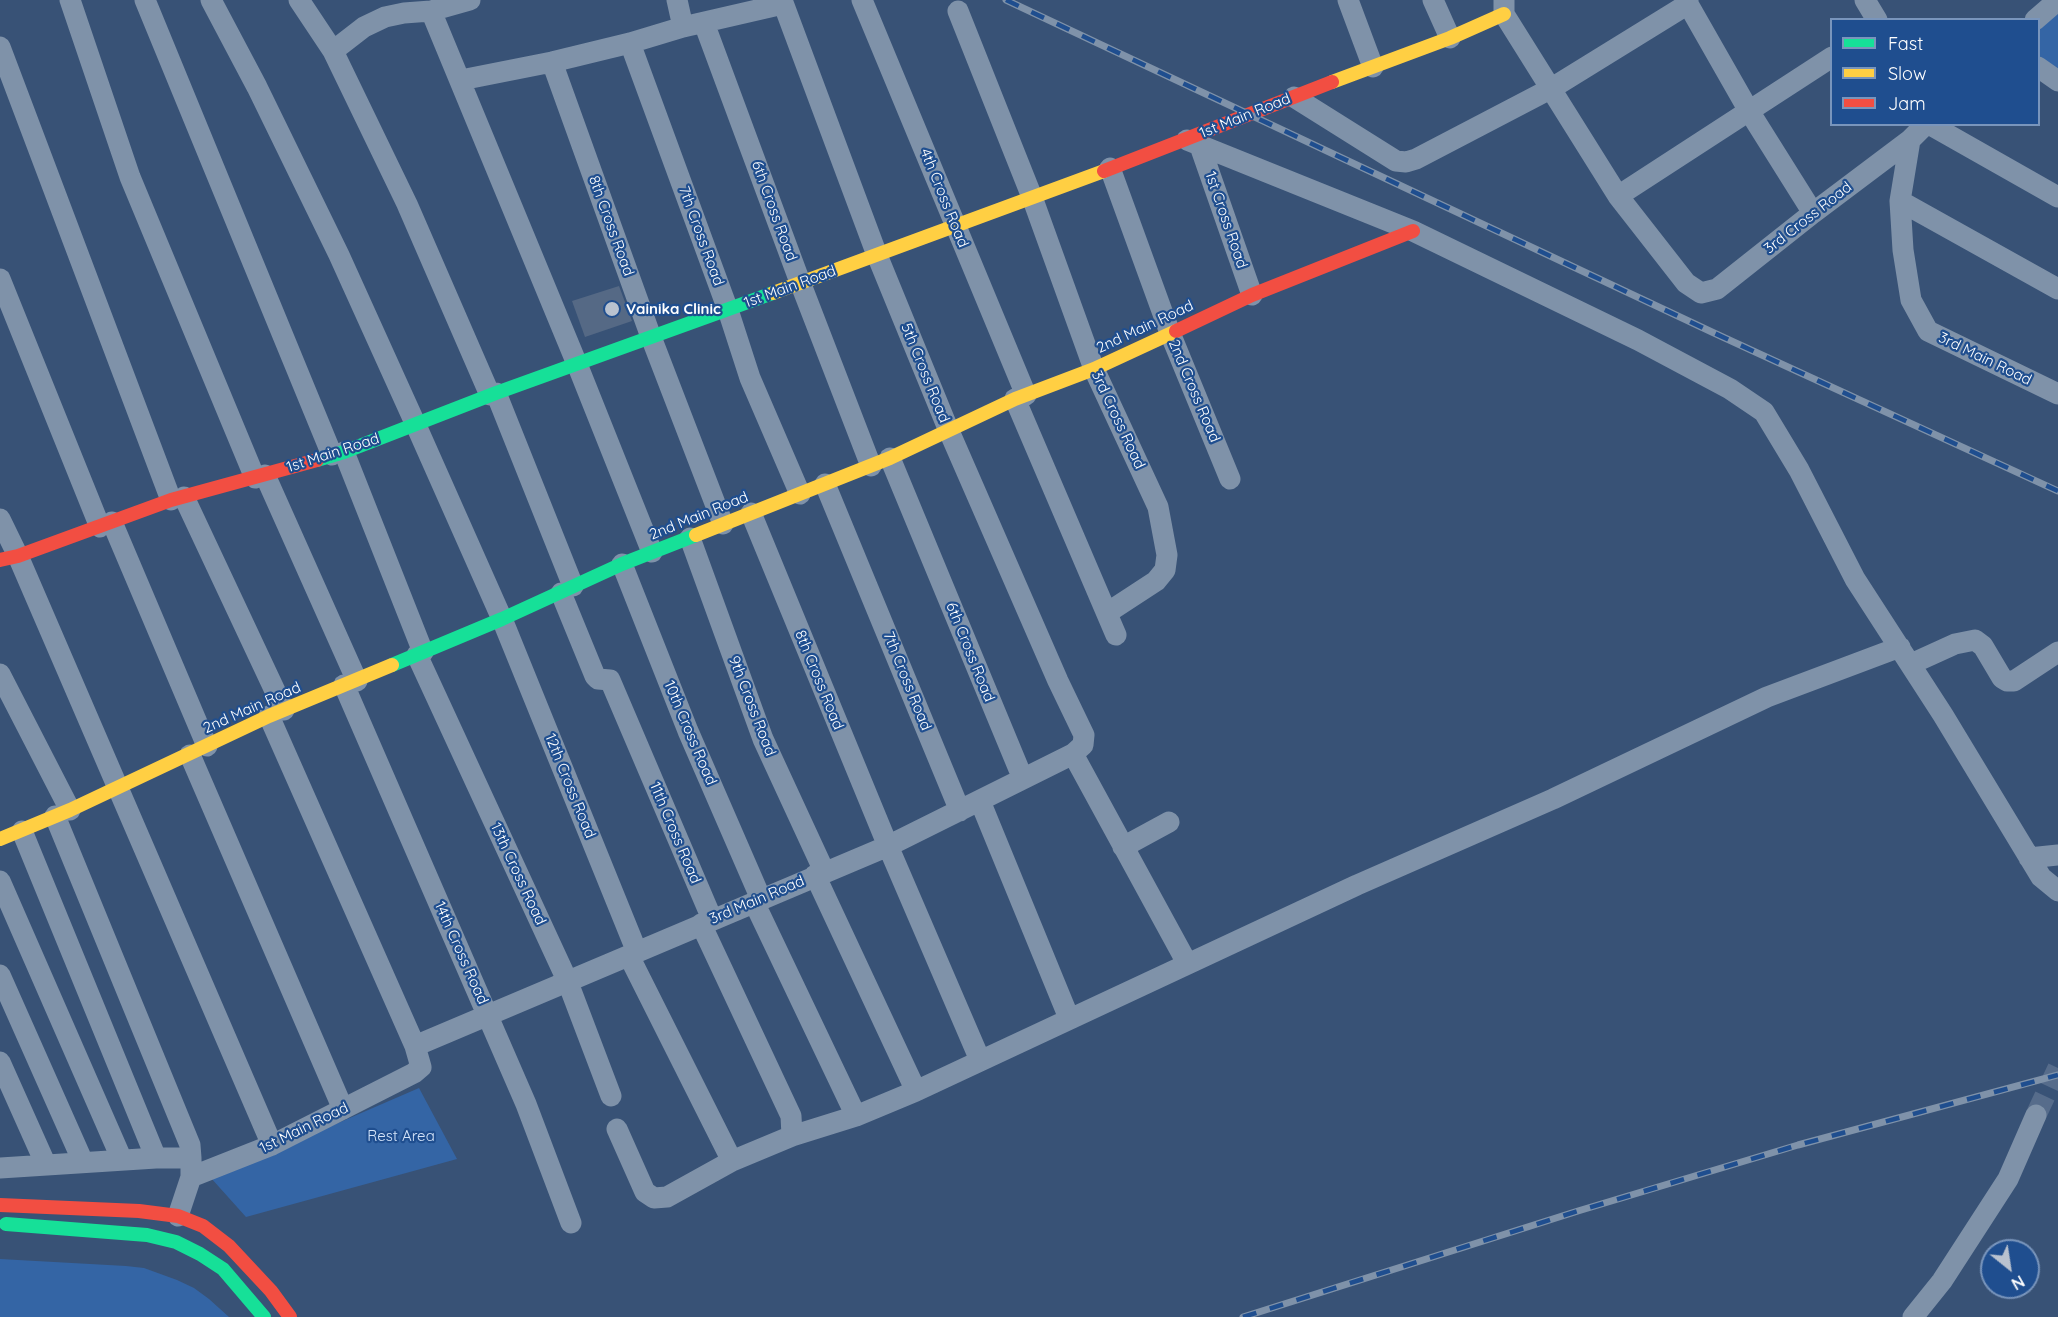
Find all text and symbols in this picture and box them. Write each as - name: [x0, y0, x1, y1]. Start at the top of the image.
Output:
- legend: [1830, 18, 2040, 126]
- text: Fast: [1888, 32, 1923, 55]
- text: Slow: [1888, 62, 1926, 85]
- street label: 1st Main Road: [1197, 90, 1293, 142]
- text: Jam: [1888, 92, 1926, 115]
- street label: 4th Cross Road: [916, 146, 972, 250]
- street label: 6th Cross Road: [748, 158, 800, 264]
- street label: 1st Cross Road: [1201, 169, 1251, 271]
- street label: 8th Cross Road: [585, 173, 637, 279]
- street label: 3rd Cross Road: [1761, 178, 1855, 258]
- street label: 7th Cross Road: [675, 184, 727, 288]
- street label: 1st Main Road: [742, 262, 838, 312]
- street label: 2nd Main Road: [1094, 297, 1196, 357]
- marker: Vainika Clinic: [603, 300, 621, 318]
- place label: Vainika Clinic: [626, 300, 721, 318]
- street label: 5th Cross Road: [897, 321, 953, 425]
- street label: 3rd Main Road: [1936, 329, 2034, 389]
- street label: 2nd Cross Road: [1164, 337, 1224, 445]
- street label: 3rd Cross Road: [1087, 368, 1149, 472]
- street label: 1st Main Road: [284, 430, 382, 476]
- street label: 2nd Main Road: [647, 488, 751, 544]
- street label: 6th Cross Road: [942, 600, 998, 704]
- street label: 8th Cross Road: [791, 628, 847, 732]
- street label: 7th Cross Road: [879, 629, 935, 733]
- street label: 9th Cross Road: [725, 653, 779, 759]
- street label: 2nd Main Road: [200, 678, 304, 738]
- street label: 10th Cross Road: [660, 678, 720, 788]
- street label: 12th Cross Road: [541, 731, 599, 841]
- street label: 11th Cross Road: [646, 780, 704, 886]
- street label: 13th Cross Road: [486, 820, 550, 928]
- street label: 3rd Main Road: [707, 872, 807, 928]
- street label: 14th Cross Road: [430, 899, 492, 1007]
- street label: 1st Main Road: [257, 1099, 351, 1157]
- park label: Rest Area: [367, 1127, 435, 1145]
- north arrow: [1980, 1239, 2040, 1299]
- text: N: [2008, 1271, 2028, 1294]

